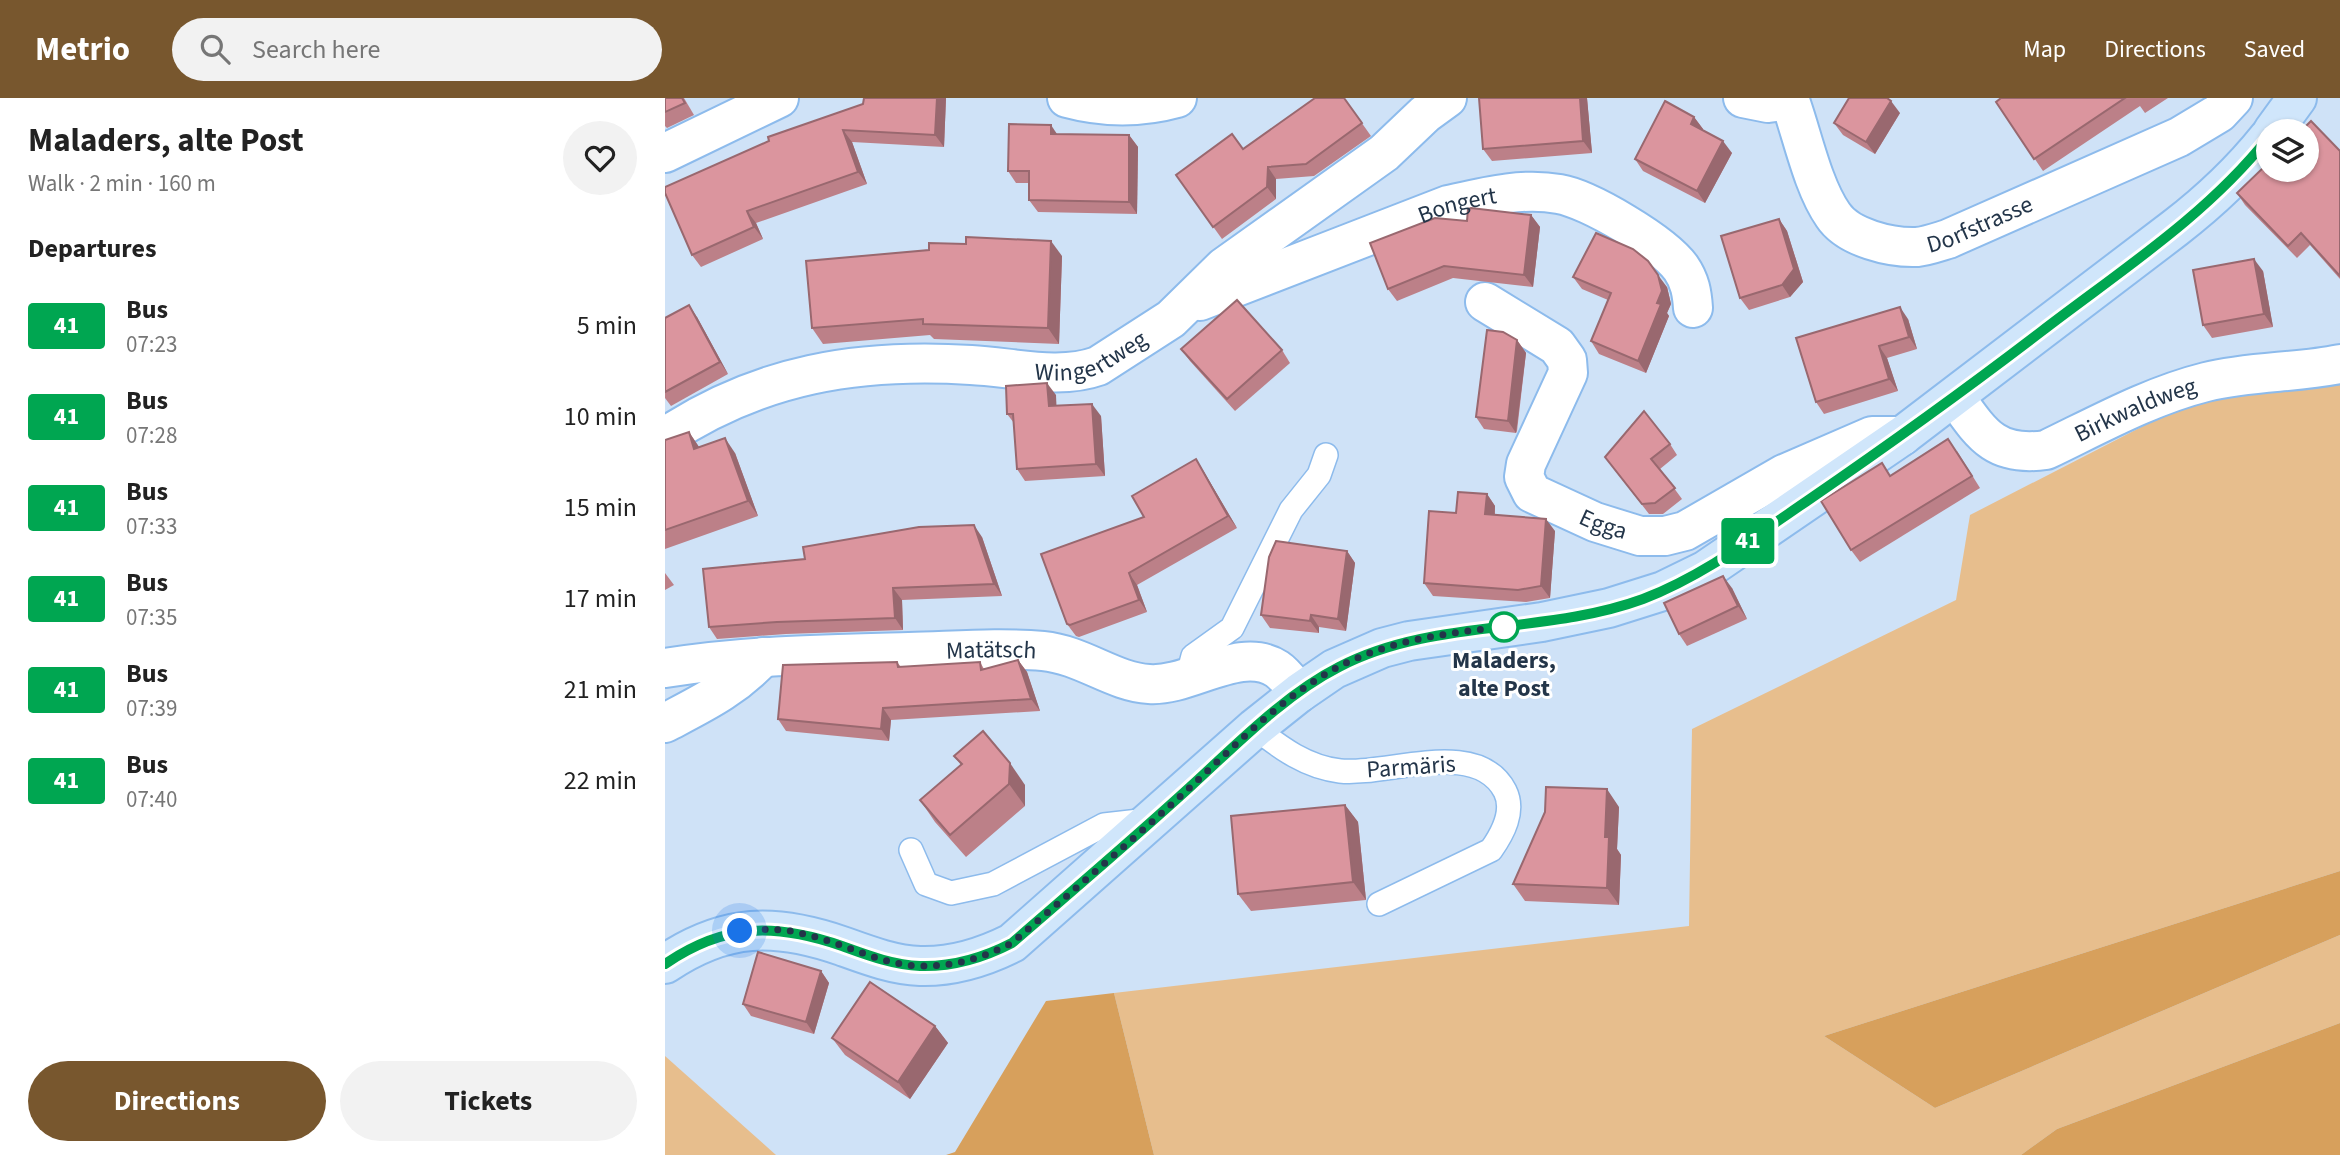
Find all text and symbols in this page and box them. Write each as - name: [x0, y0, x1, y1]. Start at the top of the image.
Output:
- search box: [172, 18, 662, 81]
- text: Metrio: [35, 26, 130, 73]
- icon: search: [196, 30, 234, 68]
- text: Search here: [252, 31, 380, 68]
- text: Map: [2023, 32, 2066, 67]
- text: Directions: [2104, 32, 2206, 67]
- text: Saved: [2244, 32, 2305, 67]
- text: Maladers, alte Post: [28, 117, 304, 164]
- map controls: [2256, 119, 2319, 182]
- button: layers: [2256, 119, 2319, 182]
- button: heart: [563, 121, 637, 195]
- text: Walk · 2 min · 160 m: [28, 167, 216, 200]
- street label: Bongert: [1413, 178, 1499, 233]
- street label: Dorfstrasse: [1922, 186, 2038, 262]
- text: Departures: [28, 230, 156, 267]
- text: Bus: [126, 291, 168, 328]
- text: 5 min: [577, 307, 637, 344]
- text: 41: [54, 308, 79, 343]
- street label: Wingertweg: [1034, 321, 1154, 390]
- text: 07:23: [126, 328, 177, 361]
- street label: Birkwaldweg: [2068, 368, 2200, 451]
- text: Bus: [126, 382, 168, 419]
- text: 10 min: [564, 398, 637, 435]
- text: 41: [54, 399, 79, 434]
- text: 07:28: [126, 419, 177, 452]
- text: Bus: [126, 473, 168, 510]
- text: 15 min: [564, 489, 637, 526]
- text: 41: [54, 490, 79, 525]
- street label: Egga: [1574, 500, 1632, 549]
- text: 07:33: [126, 510, 177, 543]
- line badge: 41: [1717, 518, 1779, 564]
- text: 41: [1735, 523, 1761, 558]
- text: Bus: [126, 564, 168, 601]
- text: 17 min: [564, 580, 637, 617]
- text: 41: [54, 581, 79, 616]
- text: 07:35: [126, 601, 177, 634]
- marker: Maladers, alte Post: [1489, 612, 1519, 642]
- street label: Matätsch: [945, 632, 1038, 668]
- place label: Maladers, alte Post: [1452, 643, 1556, 706]
- text: Bus: [126, 655, 168, 692]
- text: 21 min: [564, 671, 637, 708]
- text: 41: [54, 672, 79, 707]
- text: 07:39: [126, 692, 177, 725]
- text: Bus: [126, 746, 168, 783]
- street label: Parmäris: [1365, 746, 1457, 788]
- text: 22 min: [564, 762, 637, 799]
- text: 41: [54, 763, 79, 798]
- text: 07:40: [126, 783, 177, 816]
- your location: [722, 913, 757, 948]
- button: Directions: [28, 1061, 326, 1141]
- button: Tickets: [340, 1061, 637, 1141]

